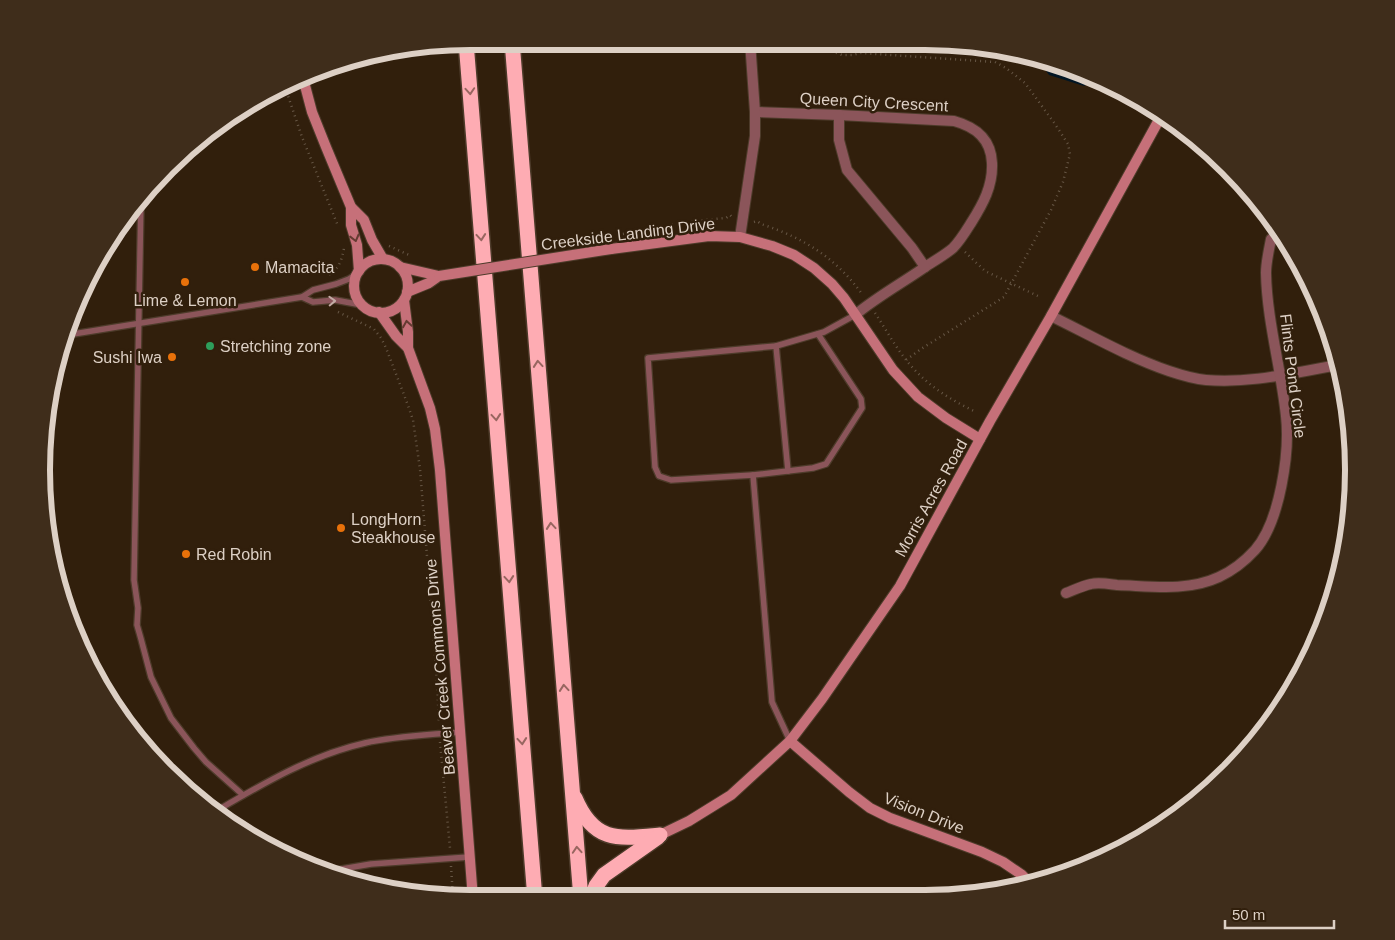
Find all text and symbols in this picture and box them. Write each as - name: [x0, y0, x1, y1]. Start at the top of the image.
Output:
- one-way arrow: [464, 87, 475, 95]
- street label: Queen City Crescent: [799, 90, 949, 114]
- street label: Creekside Landing Drive: [540, 215, 716, 253]
- one-way arrow: [349, 234, 360, 243]
- one-way arrow: [475, 234, 486, 242]
- place label: Mamacita: [265, 259, 334, 276]
- marker: Mamacita: [249, 261, 261, 273]
- marker: Lime & Lemon: [179, 276, 191, 288]
- place label: Lime & Lemon: [133, 292, 237, 309]
- one-way arrow: [328, 295, 336, 306]
- street label: Flints Pond Circle: [1277, 313, 1309, 439]
- one-way arrow: [402, 320, 413, 328]
- place label: Stretching zone: [220, 338, 331, 355]
- marker: Stretching zone: [204, 340, 216, 352]
- place label: Sushi Iwa: [93, 349, 162, 366]
- marker: Sushi Iwa: [166, 351, 178, 363]
- one-way arrow: [533, 360, 544, 368]
- one-way arrow: [490, 413, 501, 421]
- street label: Morris Acres Road: [892, 436, 970, 560]
- place label: LongHorn Steakhouse: [351, 511, 436, 546]
- marker: LongHorn Steakhouse: [335, 522, 347, 534]
- one-way arrow: [546, 522, 557, 530]
- place label: Red Robin: [196, 546, 272, 563]
- marker: Red Robin: [180, 548, 192, 560]
- street label: Beaver Creek Commons Drive: [422, 558, 458, 776]
- one-way arrow: [503, 575, 514, 583]
- one-way arrow: [559, 684, 570, 692]
- one-way arrow: [516, 737, 527, 745]
- street label: Vision Drive: [881, 789, 967, 837]
- one-way arrow: [572, 846, 583, 854]
- scale bar: [1225, 898, 1334, 930]
- text: 50 m: [1232, 906, 1265, 923]

